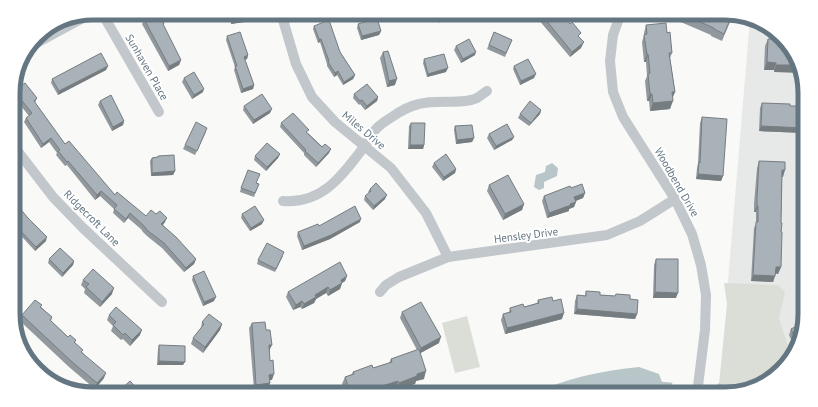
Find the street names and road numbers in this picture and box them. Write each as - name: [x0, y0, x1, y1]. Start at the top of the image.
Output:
- street label: Sunhaven Place: [122, 31, 172, 103]
- street label: Miles Drive: [339, 108, 389, 153]
- street label: Woodbend Drive: [652, 145, 703, 219]
- street label: Ridgecroft Lane: [61, 187, 123, 249]
- street label: Hensley Drive: [493, 224, 559, 246]

